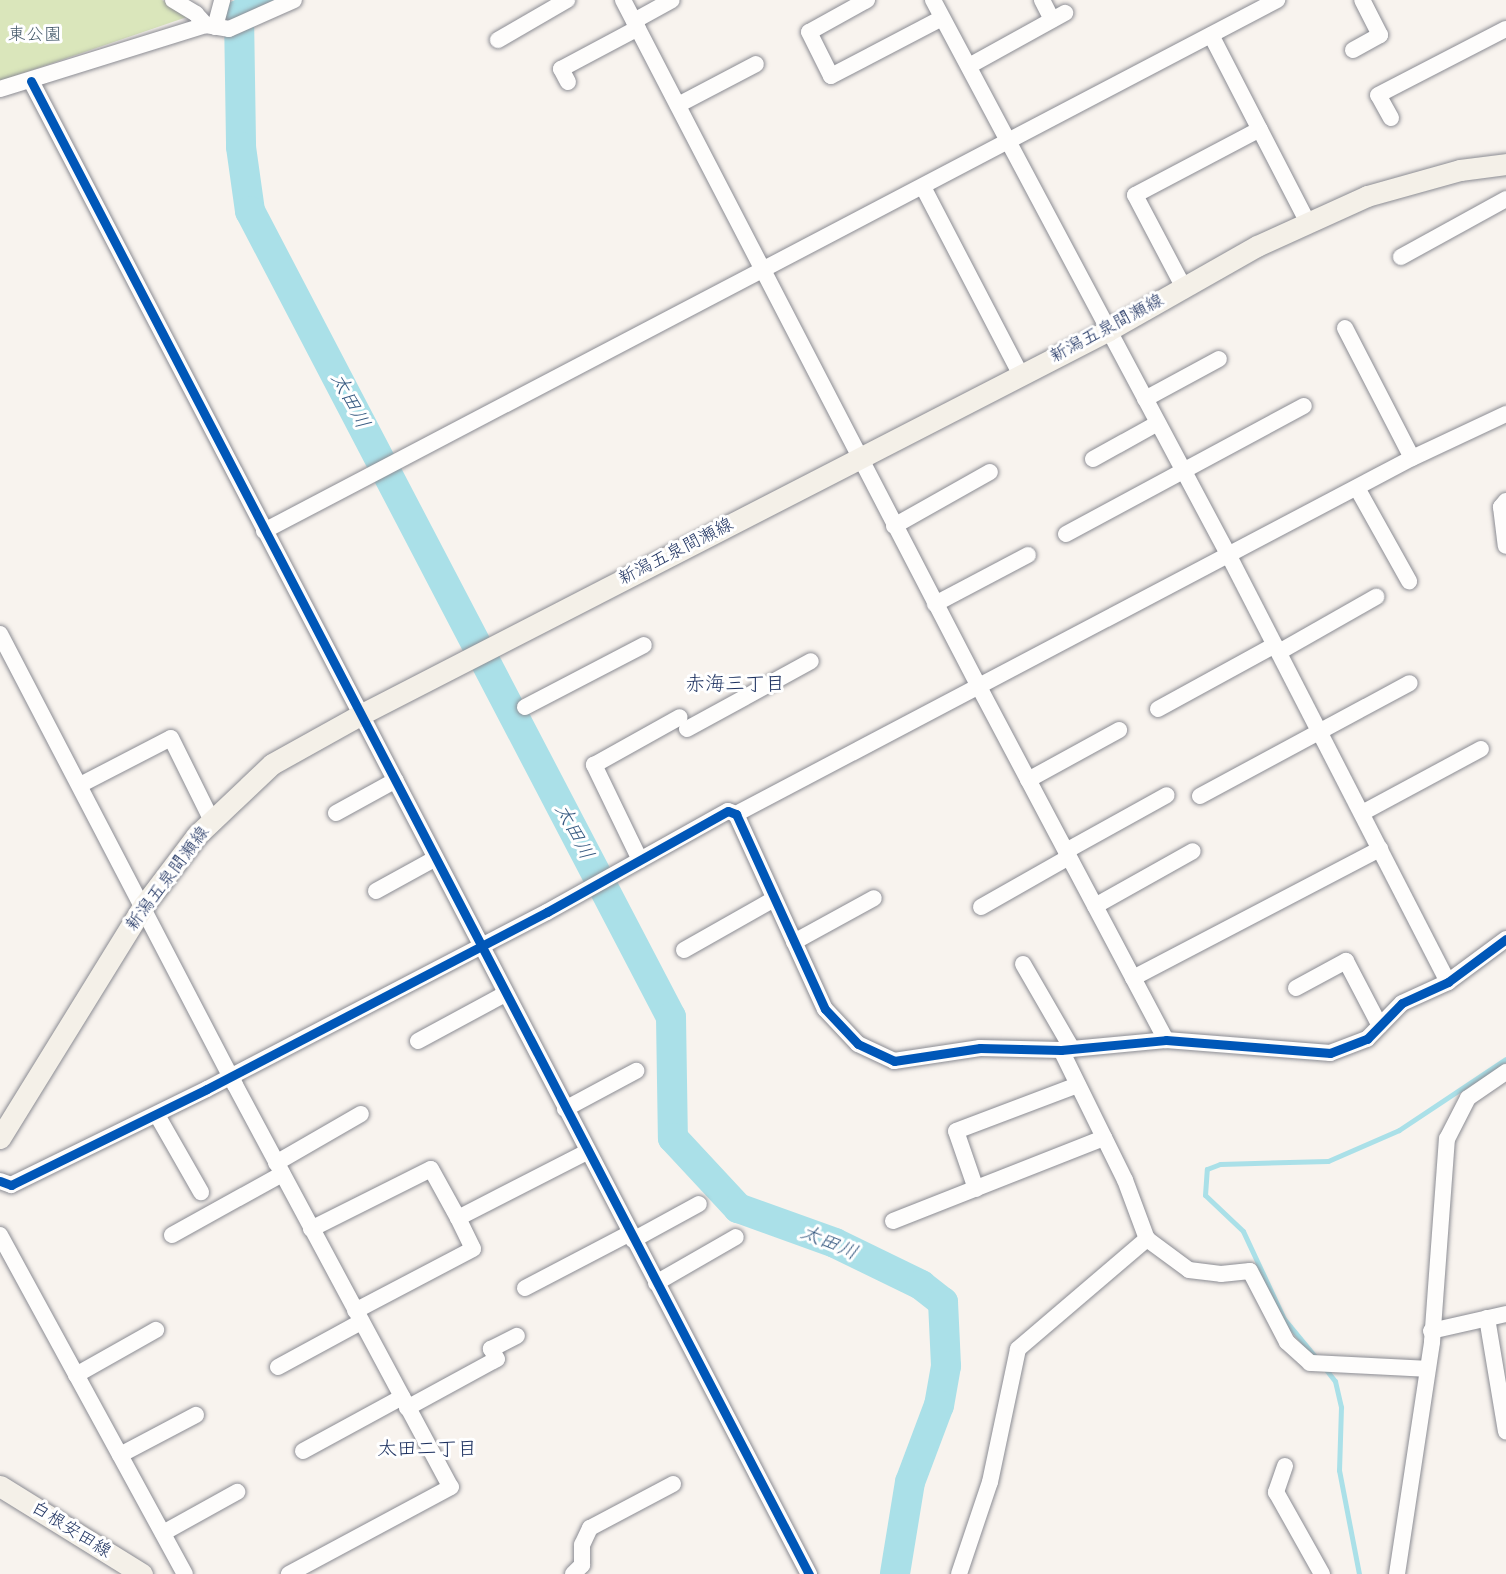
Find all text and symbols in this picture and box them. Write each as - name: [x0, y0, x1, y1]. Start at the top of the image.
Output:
- park label: 東公園: [8, 24, 62, 46]
- street label: 新潟五泉間瀬線: [1046, 290, 1168, 368]
- water label: 太田川: [325, 369, 375, 433]
- street label: 新潟五泉間瀬線: [615, 514, 737, 590]
- district label: 赤海三丁目: [685, 672, 785, 696]
- water label: 太田川: [549, 800, 599, 864]
- street label: 新潟五泉間瀬線: [121, 822, 215, 936]
- water label: 太田川: [797, 1220, 861, 1266]
- district label: 太田二丁目: [377, 1437, 477, 1461]
- street label: 白根安田線: [27, 1497, 115, 1563]

